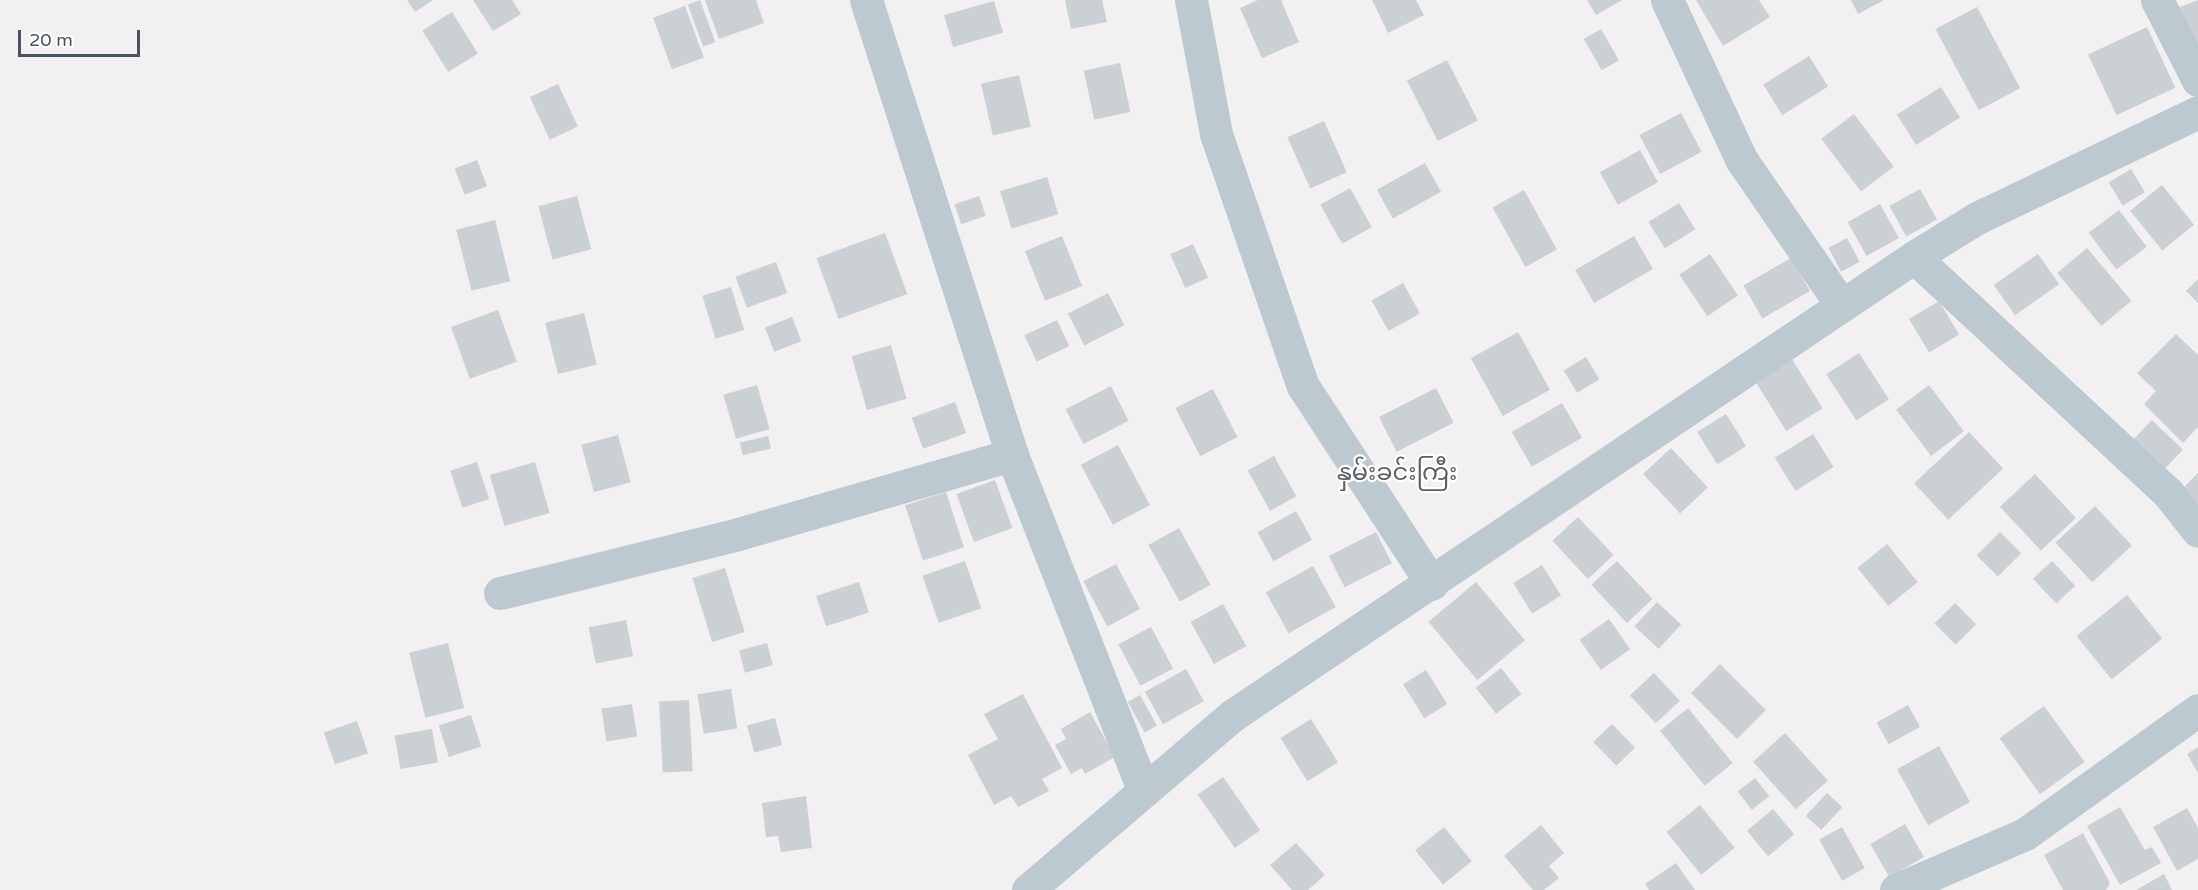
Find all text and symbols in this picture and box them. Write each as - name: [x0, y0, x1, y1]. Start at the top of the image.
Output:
- scale bar: [21, 18, 142, 56]
- text: 20 m: [29, 29, 73, 51]
- district label: နှမ်းခင်းကြီး: [1337, 459, 1457, 487]

